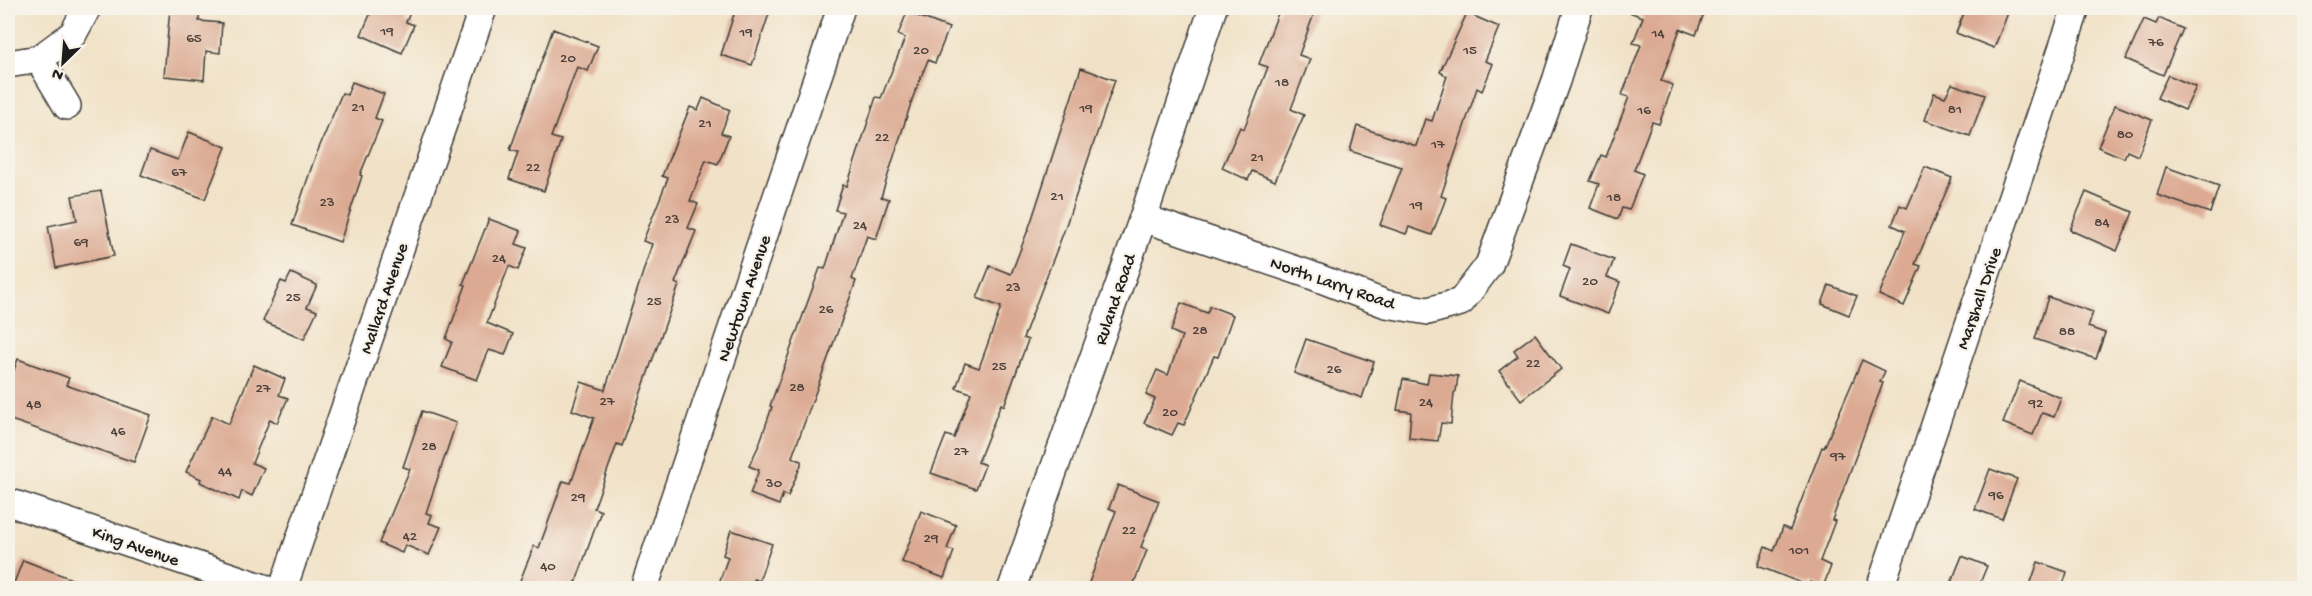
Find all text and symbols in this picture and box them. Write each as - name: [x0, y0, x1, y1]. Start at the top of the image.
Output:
- house number: 19: [379, 23, 394, 41]
- house number: 19: [738, 24, 753, 42]
- house number: 14: [1650, 25, 1665, 43]
- house number: 65: [186, 30, 202, 48]
- north arrow: [33, 33, 93, 93]
- house number: 76: [2147, 34, 2164, 52]
- house number: 20: [913, 42, 929, 60]
- house number: 15: [1462, 42, 1477, 60]
- house number: 20: [560, 50, 576, 68]
- text: N: [49, 62, 67, 84]
- house number: 18: [1274, 74, 1289, 92]
- house number: 21: [351, 99, 365, 117]
- house number: 19: [1078, 100, 1093, 118]
- house number: 81: [1948, 101, 1962, 119]
- house number: 16: [1636, 102, 1651, 120]
- house number: 21: [698, 115, 712, 133]
- house number: 80: [2117, 126, 2134, 144]
- house number: 22: [875, 129, 889, 147]
- house number: 17: [1430, 136, 1446, 154]
- house number: 21: [1250, 149, 1264, 167]
- house number: 22: [526, 159, 540, 177]
- house number: 67: [171, 164, 188, 182]
- house number: 21: [1050, 188, 1064, 206]
- house number: 18: [1606, 189, 1621, 207]
- house number: 23: [319, 194, 335, 212]
- house number: 19: [1408, 197, 1423, 215]
- house number: 23: [664, 211, 680, 229]
- house number: 84: [2094, 214, 2110, 232]
- house number: 24: [853, 217, 867, 235]
- street label: Newtown Avenue: [714, 232, 777, 365]
- house number: 69: [73, 234, 89, 252]
- street label: Mallard Avenue: [357, 240, 414, 357]
- street label: Marshall Drive: [1953, 244, 2008, 353]
- house number: 24: [492, 250, 506, 268]
- street label: Ruland Road: [1091, 250, 1142, 348]
- street label: North Larry Road: [1267, 253, 1399, 316]
- house number: 20: [1582, 273, 1598, 291]
- house number: 23: [1005, 279, 1021, 297]
- house number: 25: [285, 289, 301, 307]
- house number: 25: [646, 293, 662, 311]
- house number: 26: [819, 301, 834, 319]
- house number: 28: [1192, 322, 1208, 340]
- house number: 88: [2059, 323, 2075, 341]
- house number: 22: [1526, 355, 1540, 373]
- house number: 25: [991, 358, 1007, 376]
- house number: 26: [1327, 361, 1342, 379]
- house number: 28: [789, 379, 805, 397]
- house number: 27: [255, 380, 272, 398]
- house number: 27: [599, 393, 616, 411]
- house number: 24: [1419, 394, 1433, 412]
- house number: 92: [2028, 395, 2043, 413]
- house number: 48: [26, 396, 42, 414]
- house number: 20: [1162, 404, 1178, 422]
- house number: 46: [111, 423, 126, 441]
- house number: 28: [421, 438, 437, 456]
- house number: 27: [953, 443, 970, 461]
- house number: 97: [1829, 448, 1847, 466]
- house number: 44: [218, 463, 232, 481]
- house number: 30: [765, 475, 783, 493]
- house number: 96: [1987, 487, 2004, 505]
- house number: 29: [571, 489, 586, 507]
- house number: 22: [1122, 522, 1136, 540]
- street label: King Avenue: [89, 523, 182, 572]
- house number: 42: [403, 528, 417, 546]
- house number: 29: [924, 530, 939, 548]
- house number: 101: [1788, 542, 1809, 560]
- house number: 40: [540, 558, 556, 576]

